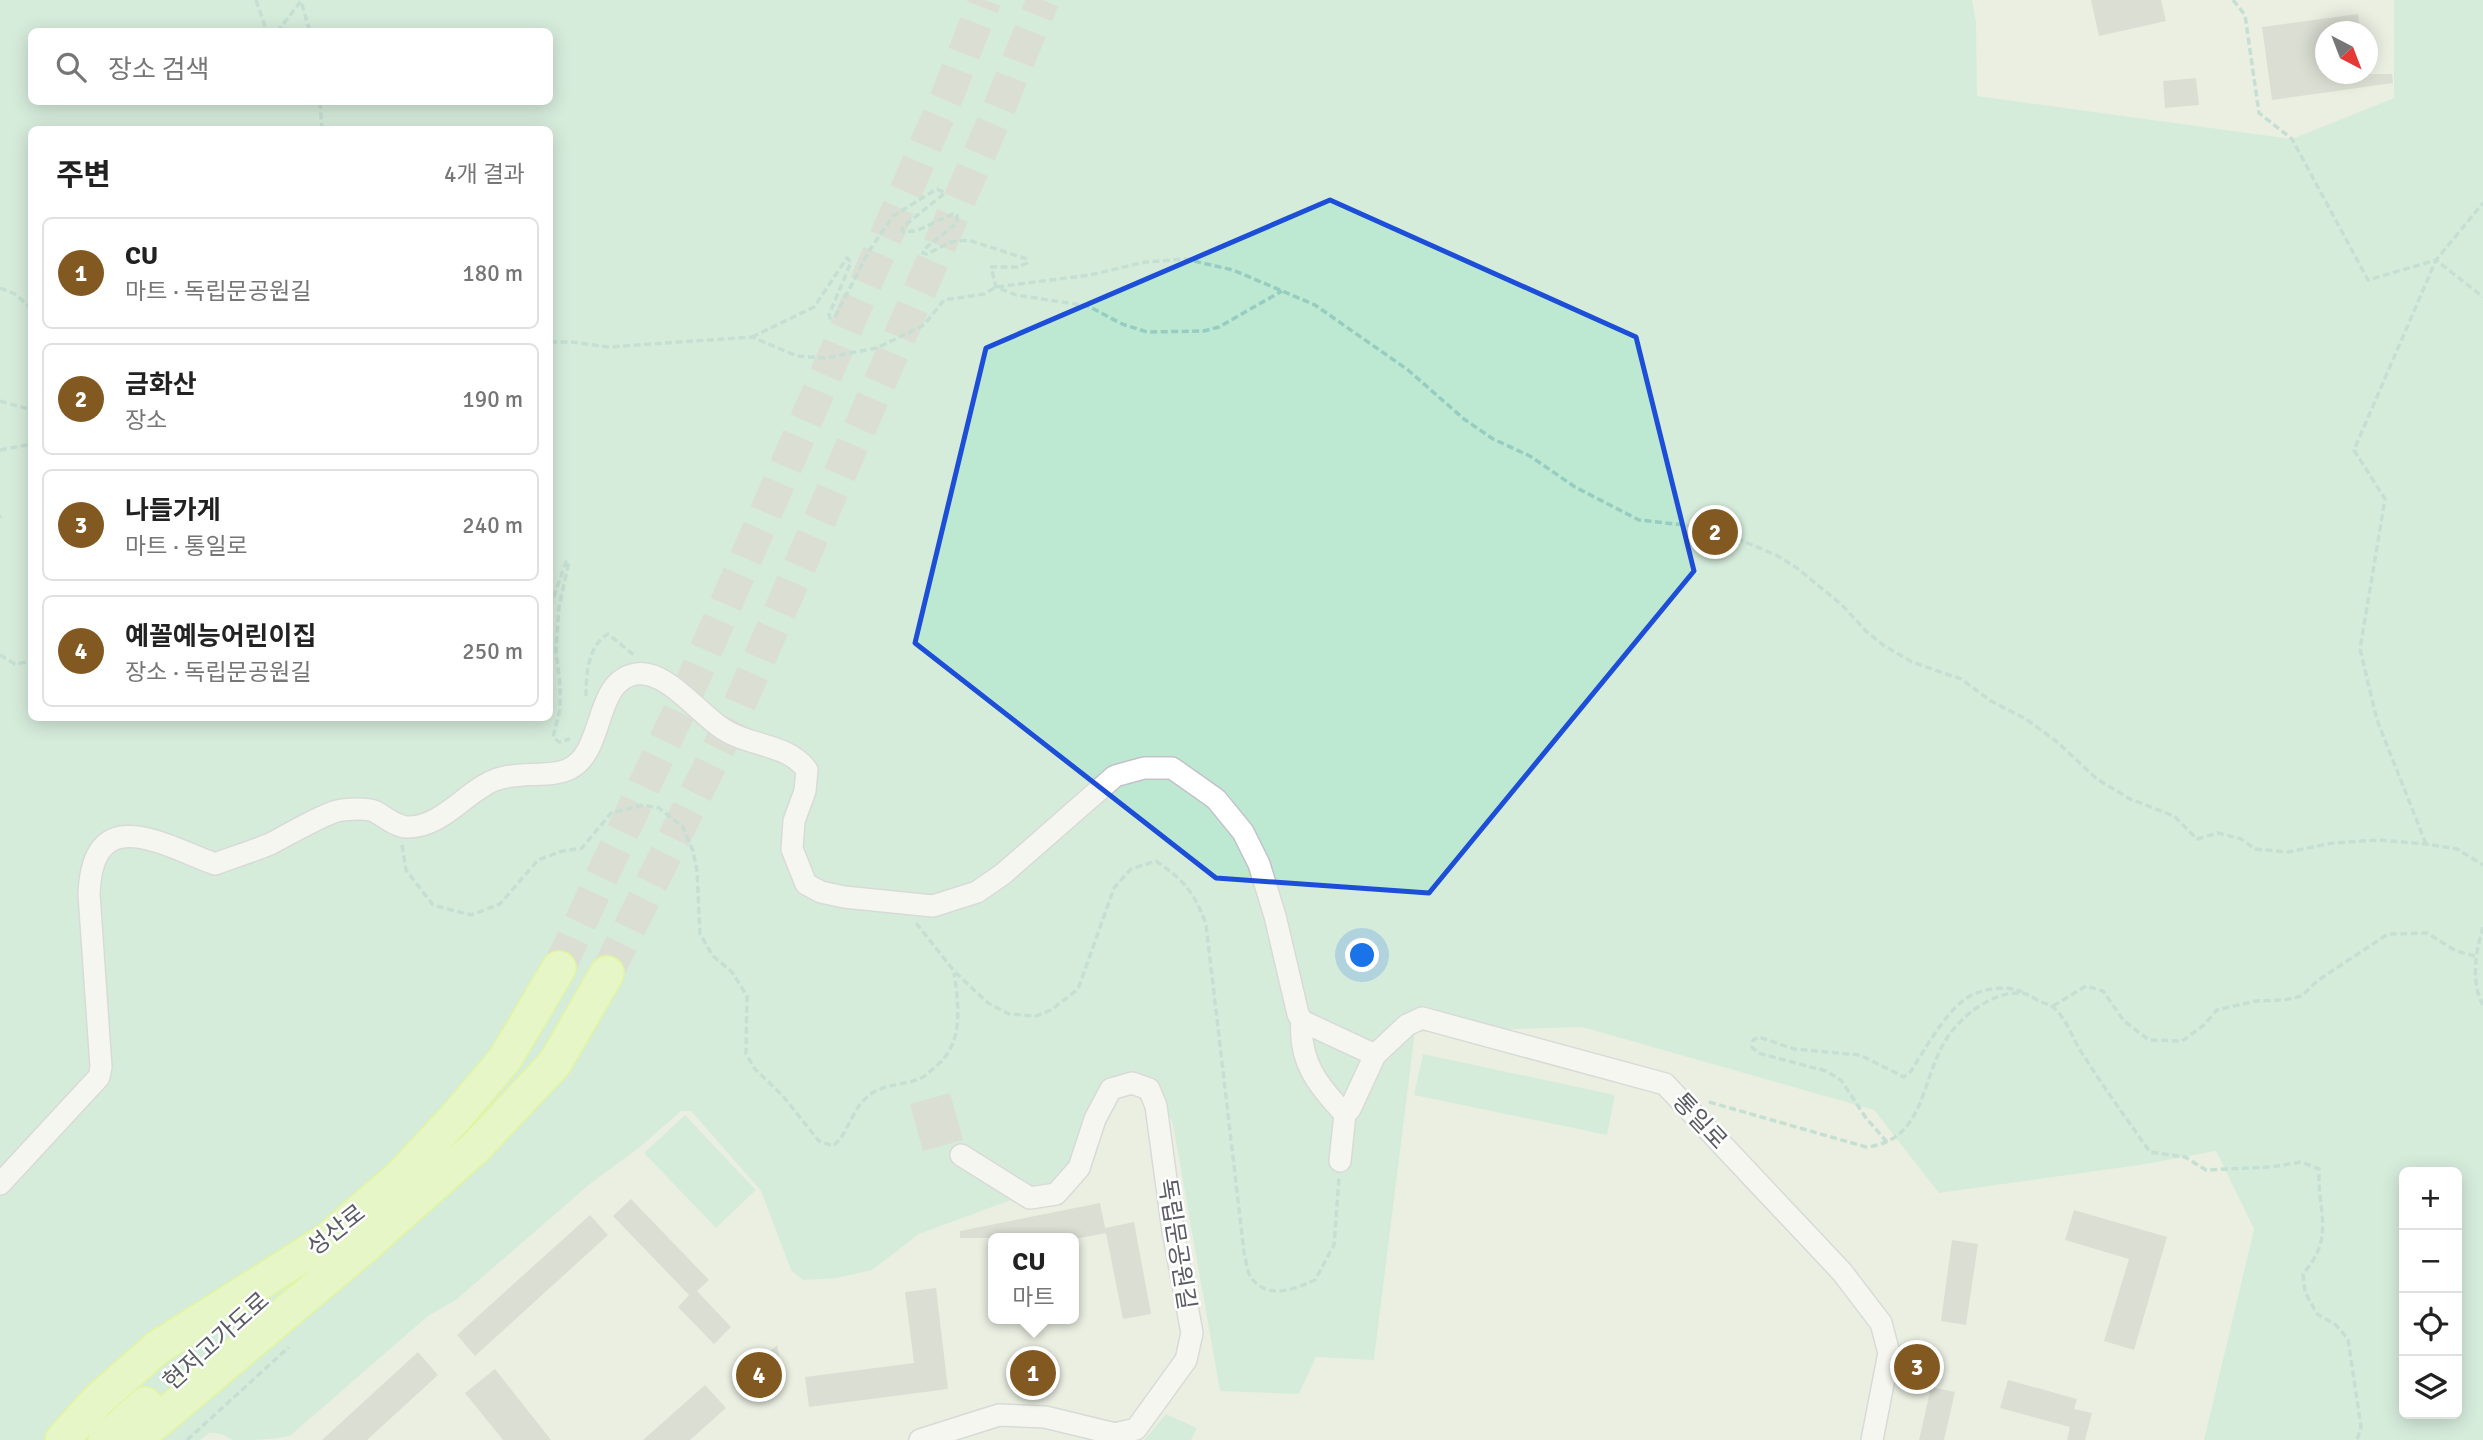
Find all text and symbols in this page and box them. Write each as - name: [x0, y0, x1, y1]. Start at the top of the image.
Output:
- north arrow: [2315, 21, 2378, 84]
- search box: [28, 28, 553, 105]
- icon: search: [52, 48, 90, 86]
- text: 장소 검색: [108, 54, 209, 86]
- text: 주변: [56, 157, 111, 194]
- text: 4개 결과: [444, 160, 525, 189]
- text: CU: [125, 240, 158, 272]
- text: 1: [75, 259, 87, 288]
- text: 180 m: [462, 259, 523, 288]
- text: 마트 · 독립문공원길: [125, 277, 311, 306]
- text: 금화산: [125, 369, 197, 401]
- text: 2: [75, 385, 87, 414]
- text: 190 m: [462, 385, 523, 414]
- text: 장소: [125, 406, 167, 435]
- text: 나들가게: [125, 495, 221, 527]
- pin: 2: [1692, 506, 1738, 558]
- text: 3: [75, 511, 87, 540]
- text: 240 m: [462, 511, 523, 540]
- text: 마트 · 통일로: [125, 532, 248, 561]
- text: 예꼴예능어린이집: [125, 621, 316, 653]
- text: 4: [75, 637, 87, 666]
- text: 250 m: [462, 637, 523, 666]
- text: 장소 · 독립문공원길: [125, 658, 311, 687]
- your location: [1345, 938, 1379, 972]
- street label: 통일로: [1666, 1087, 1734, 1155]
- map controls: [2399, 1167, 2462, 1419]
- button: +: [2399, 1167, 2462, 1230]
- street label: 독립문공원길: [1152, 1176, 1202, 1312]
- street label: 성산로: [301, 1198, 371, 1262]
- button: −: [2399, 1230, 2462, 1293]
- popup: [988, 1233, 1079, 1324]
- text: CU: [1012, 1246, 1046, 1278]
- text: 마트: [1012, 1283, 1055, 1312]
- street label: 현저고가도로: [157, 1286, 275, 1396]
- button: locate: [2399, 1293, 2462, 1356]
- pin: 3: [1894, 1341, 1940, 1393]
- pin: 1: [1010, 1347, 1056, 1399]
- pin: 4: [736, 1349, 782, 1401]
- button: layers: [2399, 1356, 2462, 1419]

